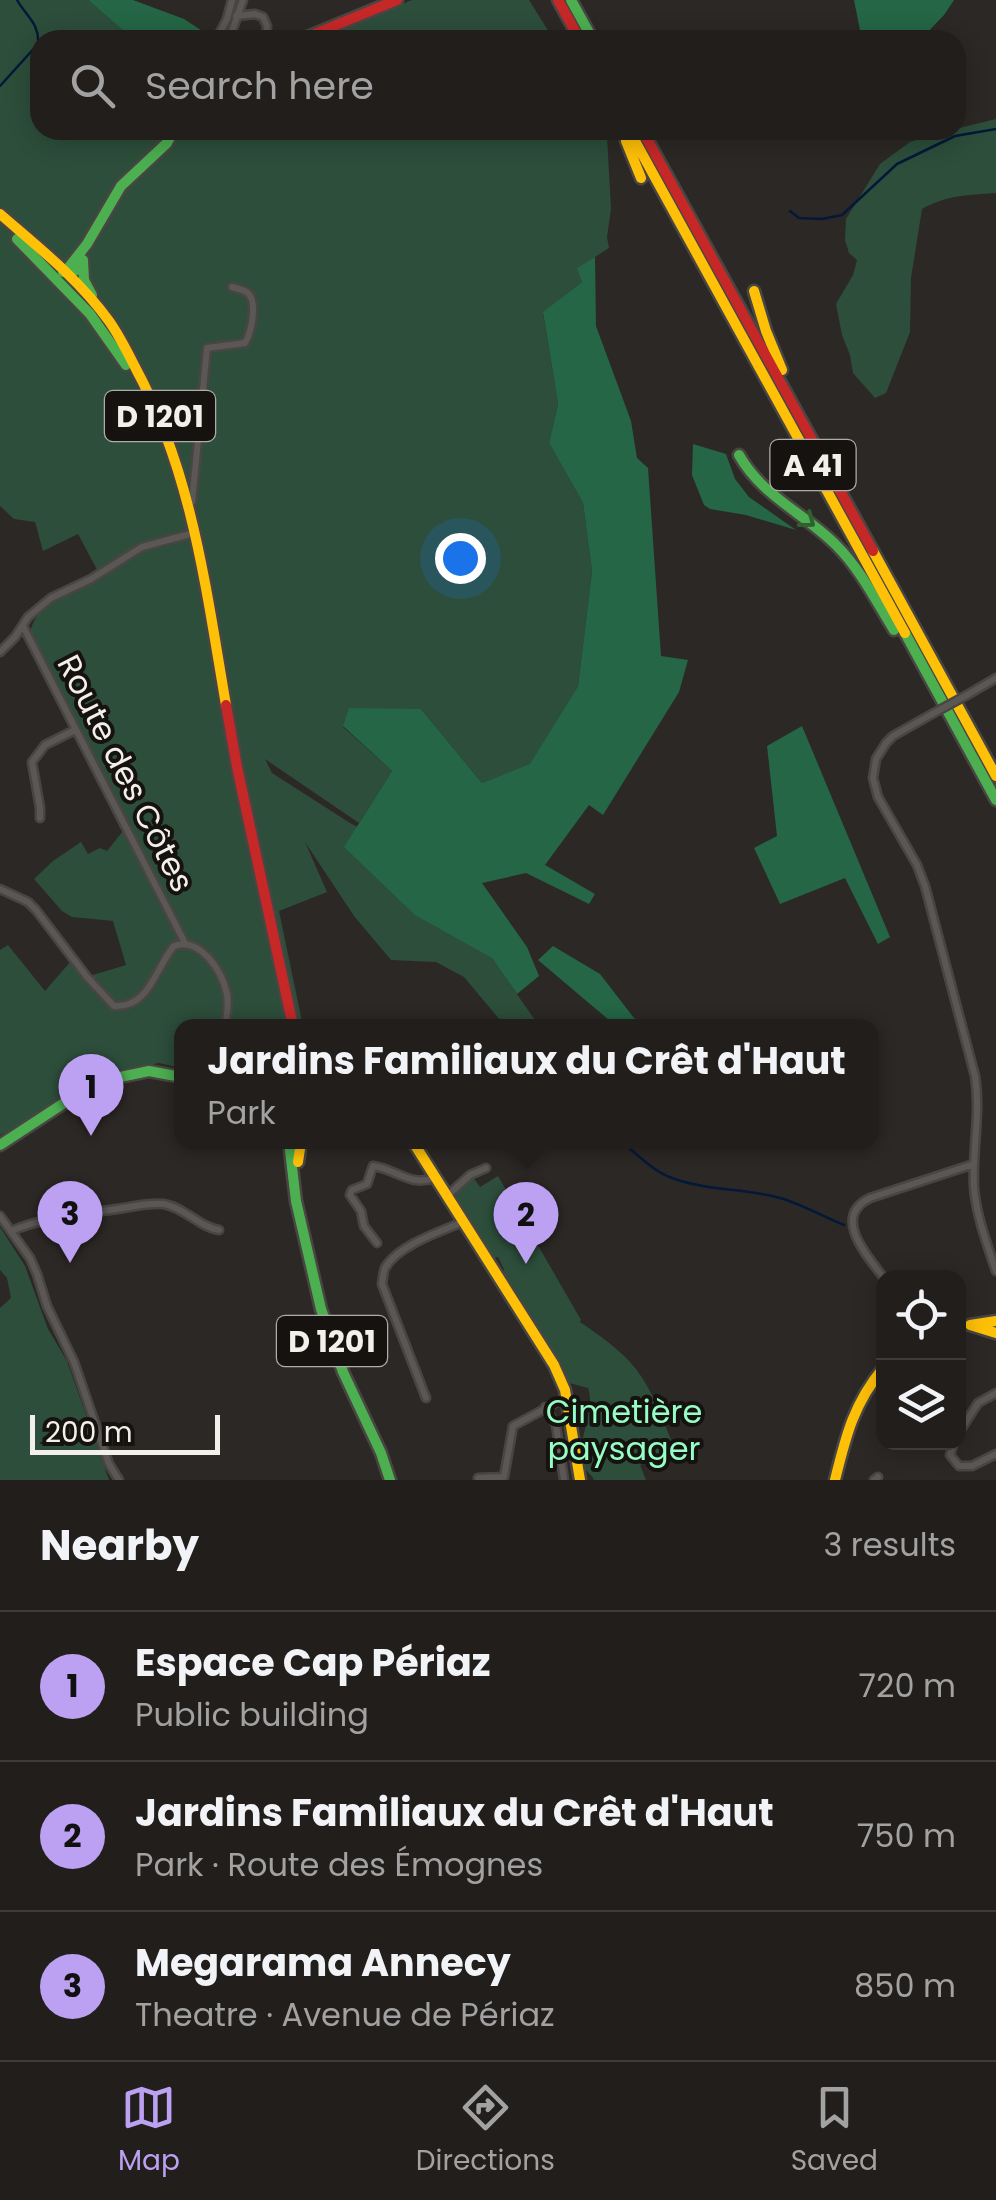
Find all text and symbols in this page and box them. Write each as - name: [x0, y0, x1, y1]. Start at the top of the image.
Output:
- search box: [30, 30, 966, 140]
- icon: search: [65, 58, 120, 113]
- text: Search here: [145, 59, 374, 112]
- road number: D 1201: [105, 391, 215, 441]
- road number: A 41: [770, 440, 856, 490]
- one-way arrow: [797, 509, 815, 526]
- your location: [435, 533, 486, 584]
- street label: Route des Côtes: [47, 647, 205, 899]
- popup: [174, 1019, 879, 1149]
- text: Jardins Familiaux du Crêt d'Haut: [207, 1034, 846, 1087]
- pin: 1: [58, 1054, 124, 1136]
- text: Park: [207, 1090, 276, 1135]
- pin: 3: [38, 1180, 102, 1263]
- pin: 2: [494, 1182, 558, 1264]
- map controls: [876, 1270, 966, 1450]
- button: locate: [876, 1270, 966, 1360]
- road number: D 1201: [277, 1316, 387, 1366]
- button: layers: [876, 1360, 966, 1450]
- park label: Cimetière paysager: [546, 1389, 702, 1471]
- scale bar: [30, 1410, 220, 1454]
- text: 200 m: [45, 1413, 133, 1452]
- text: Nearby: [40, 1516, 199, 1575]
- text: 3 results: [823, 1522, 956, 1567]
- text: Espace Cap Périaz: [135, 1636, 491, 1689]
- text: 1: [66, 1663, 79, 1708]
- text: 720 m: [859, 1663, 956, 1708]
- text: Public building: [135, 1692, 369, 1737]
- text: Jardins Familiaux du Crêt d'Haut: [135, 1786, 774, 1839]
- text: 2: [63, 1813, 82, 1858]
- text: 750 m: [857, 1813, 956, 1858]
- text: Park · Route des Émognes: [135, 1842, 543, 1887]
- text: Megarama Annecy: [135, 1936, 511, 1989]
- text: 3: [63, 1963, 82, 2008]
- text: 850 m: [854, 1963, 956, 2008]
- text: Theatre · Avenue de Périaz: [135, 1992, 555, 2037]
- tab: Map: [118, 2080, 180, 2182]
- tab: Directions: [416, 2080, 555, 2182]
- tab: Saved: [791, 2080, 878, 2182]

